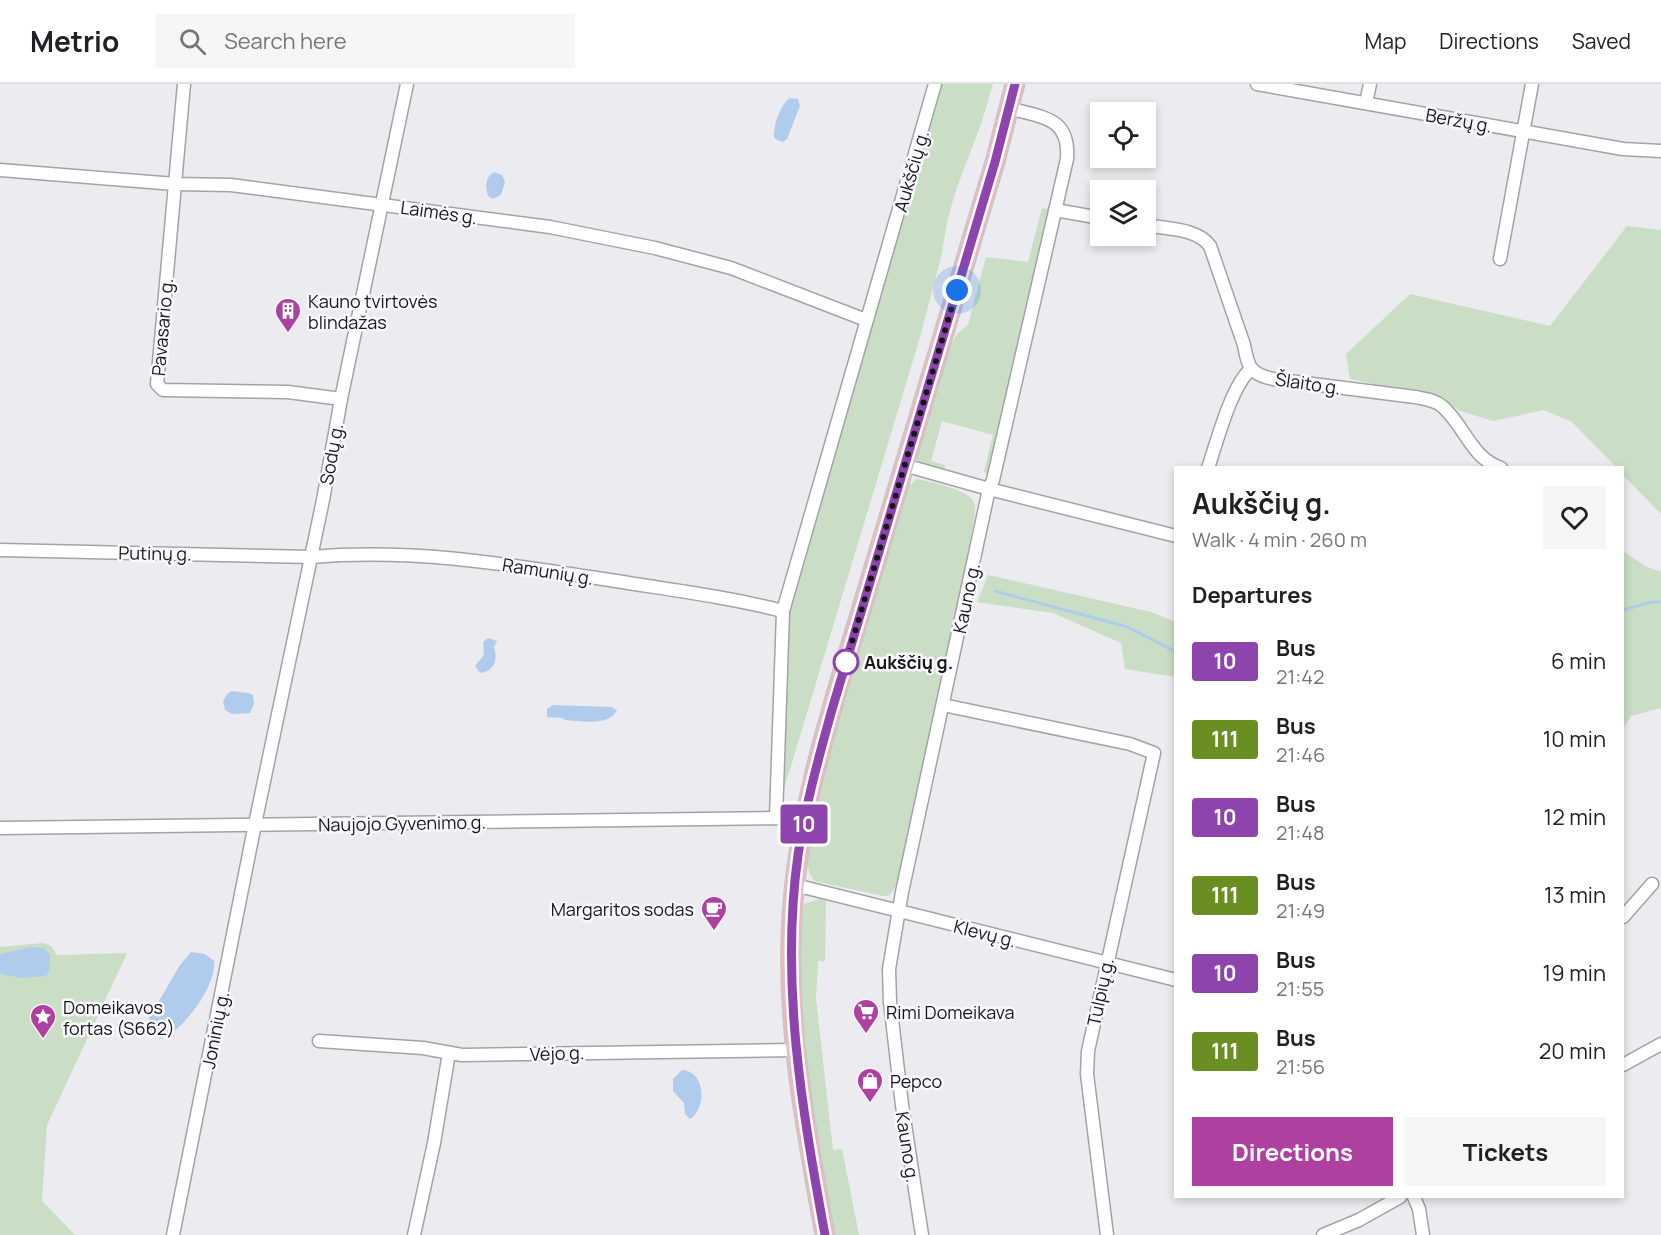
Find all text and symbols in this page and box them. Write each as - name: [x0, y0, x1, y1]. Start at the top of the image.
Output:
- search box: [155, 14, 575, 68]
- text: Metrio: [30, 22, 119, 60]
- icon: search: [176, 25, 209, 58]
- text: Search here: [224, 26, 347, 56]
- text: Map: [1365, 27, 1406, 55]
- text: Directions: [1439, 27, 1539, 55]
- text: Saved: [1572, 27, 1631, 55]
- map controls: [1090, 102, 1156, 246]
- button: locate: [1090, 102, 1156, 168]
- street label: Beržų g.: [1424, 102, 1494, 138]
- street label: Aukščių g.: [888, 127, 934, 215]
- button: layers: [1090, 180, 1156, 246]
- street label: Laimės g.: [399, 195, 479, 229]
- your location: [942, 275, 972, 305]
- street label: Pavasario g.: [146, 277, 178, 377]
- place label: Kauno tvirtovės blindažas: [308, 289, 438, 334]
- building icon: Kauno tvirtovės blindažas: [273, 296, 303, 334]
- street label: Šlaito g.: [1274, 367, 1342, 399]
- street label: Sodų g.: [314, 421, 348, 487]
- text: Aukščių g.: [1192, 484, 1331, 522]
- button: heart: [1543, 486, 1606, 549]
- text: Walk · 4 min · 260 m: [1192, 526, 1367, 553]
- street label: Putinų g.: [118, 540, 192, 566]
- street label: Ramunių g.: [501, 552, 595, 590]
- street label: Kauno g.: [947, 561, 985, 635]
- text: Departures: [1192, 580, 1312, 610]
- text: Bus: [1276, 633, 1316, 663]
- text: 6 min: [1551, 646, 1606, 676]
- text: 10: [1213, 647, 1237, 675]
- marker: Aukščių g.: [833, 649, 859, 675]
- place label: Aukščių g.: [864, 650, 953, 674]
- text: 21:42: [1276, 663, 1324, 690]
- text: Bus: [1276, 711, 1316, 741]
- text: 10 min: [1543, 724, 1606, 754]
- text: 111: [1211, 725, 1239, 753]
- text: 21:46: [1276, 741, 1325, 768]
- text: Bus: [1276, 789, 1316, 819]
- text: 12 min: [1544, 802, 1606, 832]
- text: 10: [1213, 803, 1237, 831]
- line badge: 10: [777, 804, 831, 844]
- street label: Naujojo Gyvenimo g.: [318, 810, 486, 836]
- text: 10: [792, 810, 816, 838]
- text: 21:48: [1276, 819, 1325, 846]
- text: Bus: [1276, 867, 1316, 897]
- text: 13 min: [1544, 880, 1606, 910]
- text: 111: [1211, 881, 1239, 909]
- cafe icon: Margaritos sodas: [699, 894, 729, 932]
- place label: Margaritos sodas: [551, 897, 694, 921]
- text: 21:49: [1276, 897, 1325, 924]
- street label: Klevų g.: [951, 914, 1019, 952]
- text: Bus: [1276, 945, 1316, 975]
- street label: Tulpių g.: [1081, 956, 1119, 1028]
- text: 19 min: [1543, 958, 1606, 988]
- text: 10: [1213, 959, 1237, 987]
- text: 21:55: [1276, 975, 1324, 1002]
- street label: Joninių g.: [196, 989, 234, 1071]
- place label: Domeikavos fortas (S662): [63, 995, 175, 1040]
- supermarket icon: Rimi Domeikava: [851, 997, 881, 1035]
- place label: Rimi Domeikava: [886, 1000, 1014, 1024]
- place icon: Domeikavos fortas (S662): [28, 1002, 58, 1040]
- text: Bus: [1276, 1023, 1316, 1053]
- text: 20 min: [1539, 1036, 1606, 1066]
- text: 111: [1211, 1037, 1239, 1065]
- street label: Vėjo g.: [529, 1040, 585, 1066]
- text: 21:56: [1276, 1053, 1325, 1080]
- shop icon: Pepco: [855, 1066, 885, 1104]
- place label: Pepco: [890, 1069, 942, 1093]
- street label: Kauno g.: [891, 1110, 925, 1184]
- button: Directions: [1192, 1117, 1393, 1186]
- button: Tickets: [1405, 1117, 1606, 1186]

